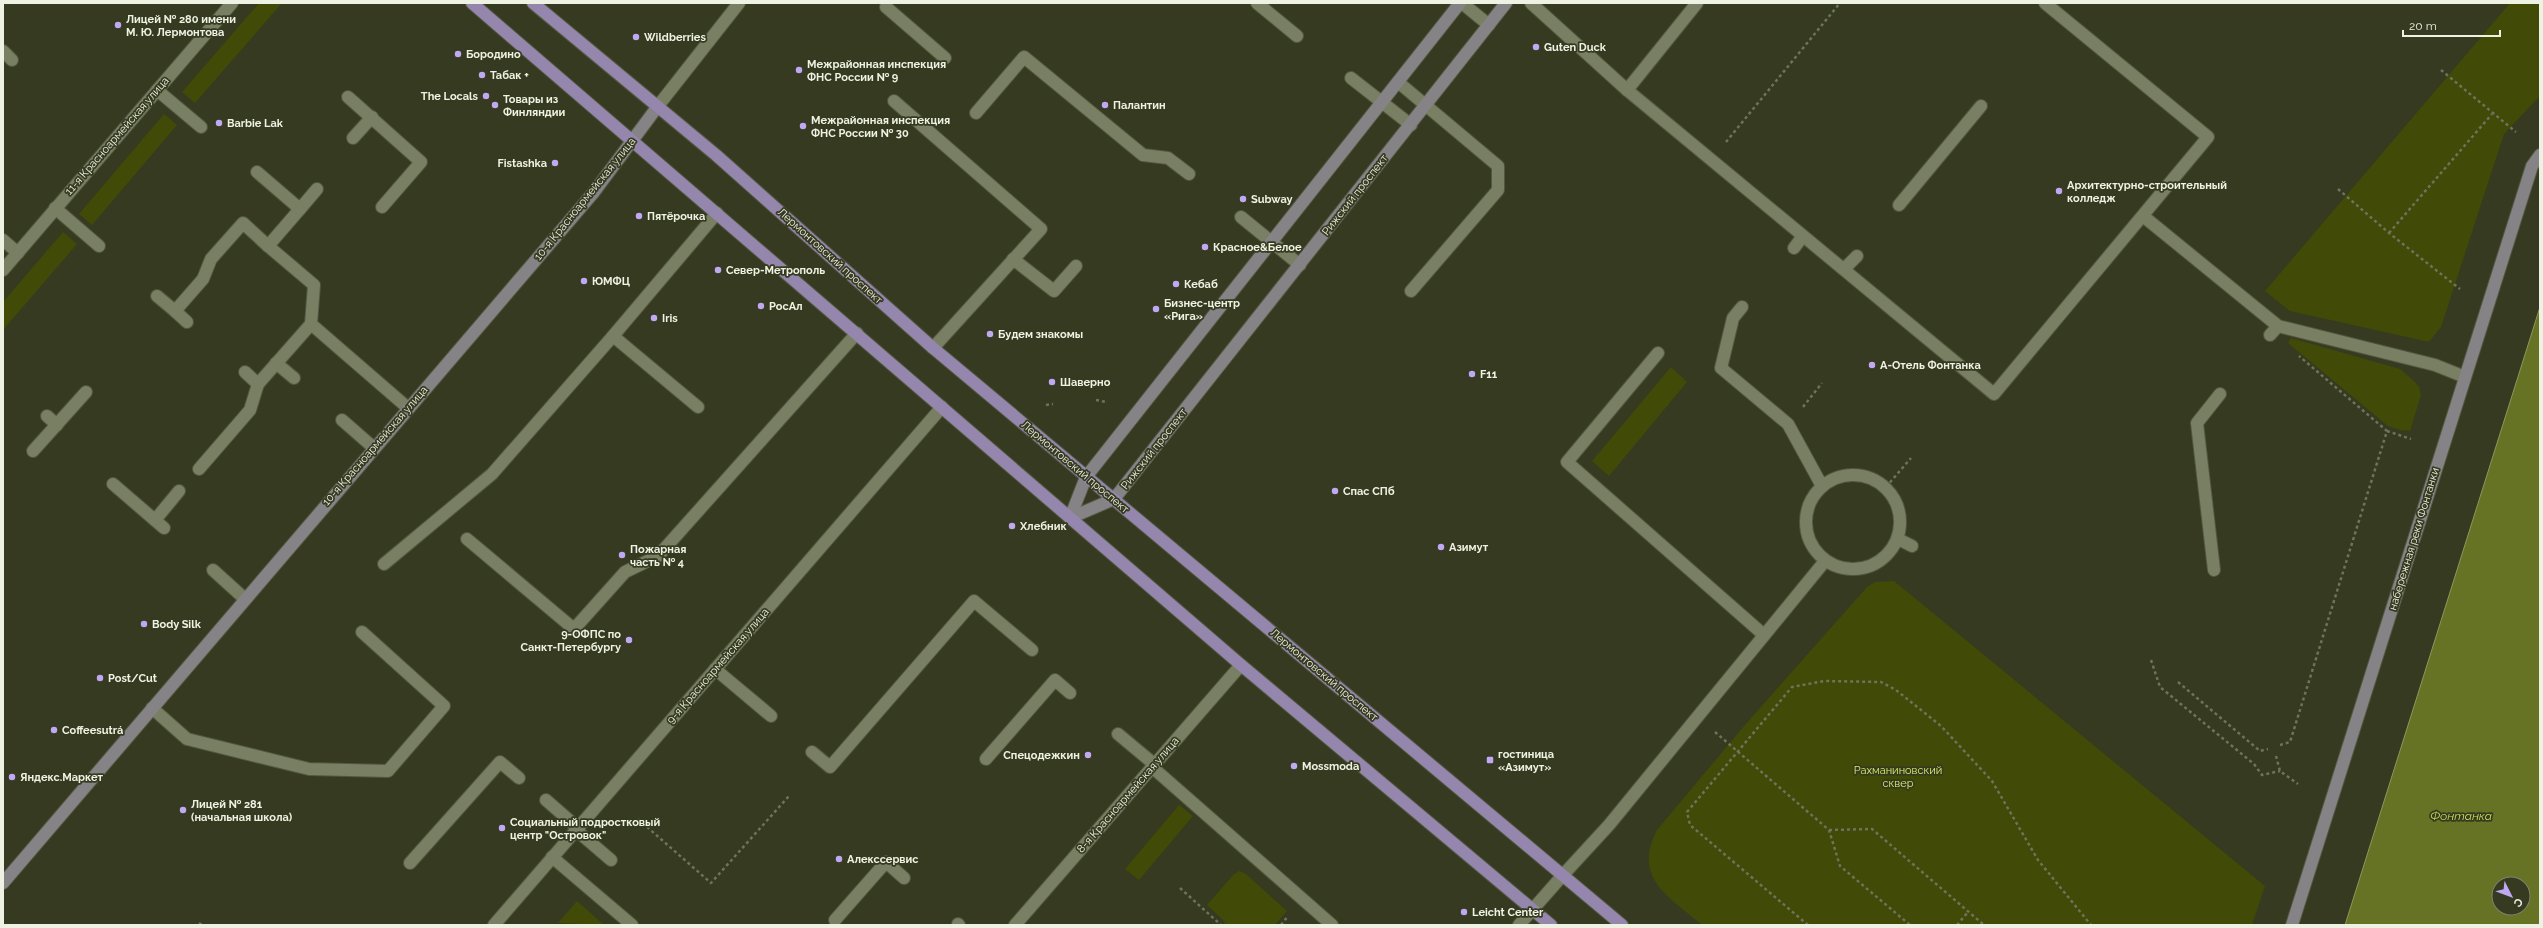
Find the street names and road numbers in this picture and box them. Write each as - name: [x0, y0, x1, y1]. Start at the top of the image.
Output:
- street label: 11-я Красноармейская улица: [62, 74, 172, 198]
- street label: 10-я Красноармейская улица: [532, 135, 638, 263]
- street label: Рижский проспект: [1319, 151, 1391, 238]
- street label: Лермонтовский проспект: [775, 205, 886, 307]
- street label: 10-я Красноармейская улица: [320, 384, 430, 508]
- street label: Рижский проспект: [1118, 405, 1190, 492]
- street label: Лермонтовский проспект: [1019, 418, 1132, 516]
- street label: набережная реки Фонтанки: [2386, 466, 2442, 612]
- street label: 9-я Красноармейская улица: [664, 606, 772, 726]
- street label: Лермонтовский проспект: [1268, 626, 1381, 724]
- street label: 8-я Красноармейская улица: [1074, 735, 1182, 855]

